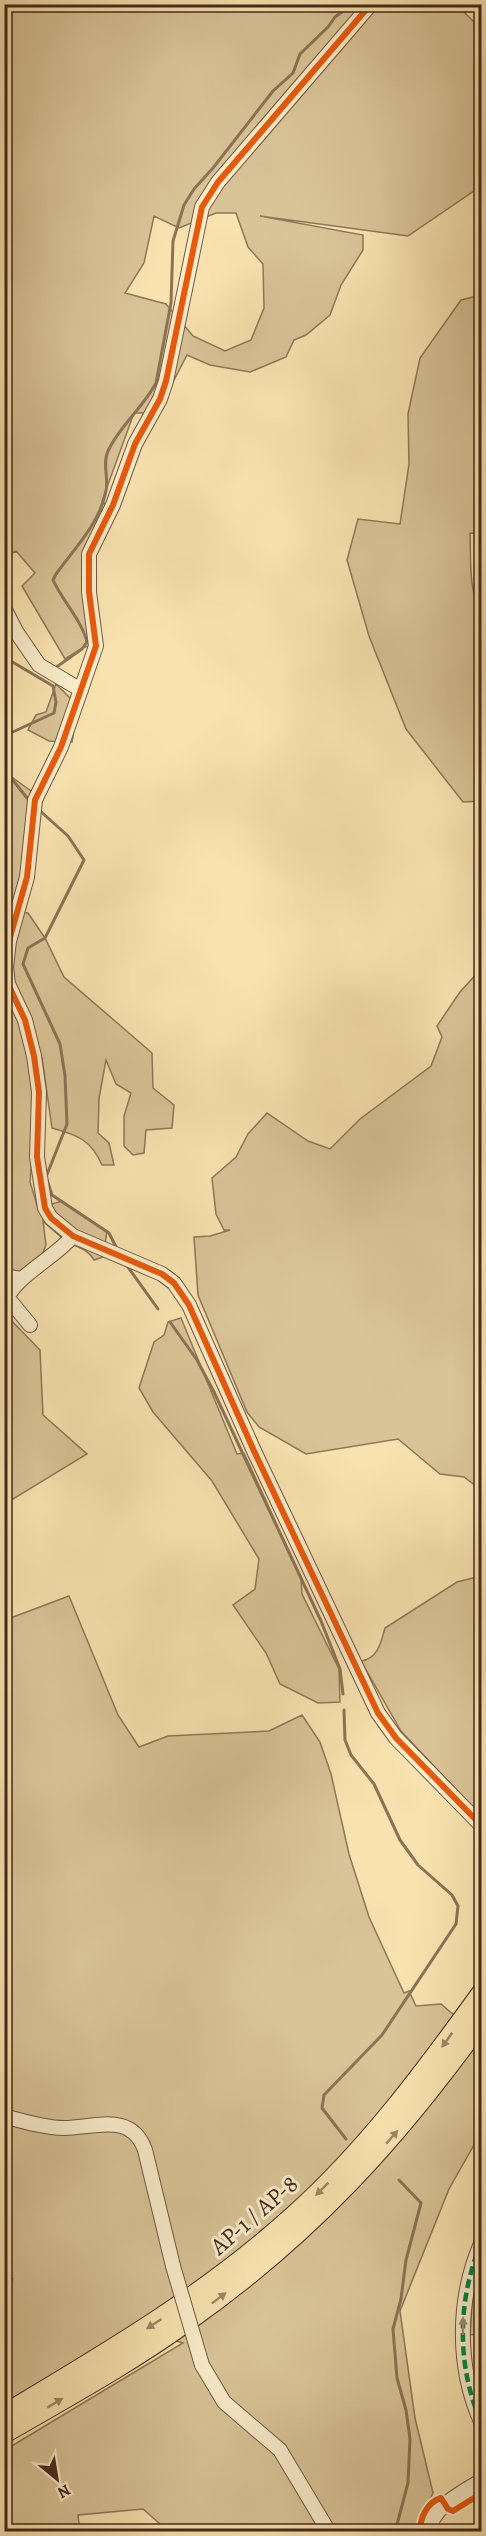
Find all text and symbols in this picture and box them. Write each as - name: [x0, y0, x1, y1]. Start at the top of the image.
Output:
- one-way arrow: [441, 2032, 453, 2048]
- one-way arrow: [385, 2130, 398, 2145]
- street label: AP-1 / AP-8: [203, 2168, 305, 2263]
- one-way arrow: [315, 2182, 329, 2196]
- one-way arrow: [211, 2292, 227, 2304]
- one-way arrow: [458, 2316, 468, 2335]
- one-way arrow: [146, 2318, 162, 2330]
- one-way arrow: [47, 2398, 64, 2408]
- north arrow: [27, 2449, 87, 2509]
- text: N: [53, 2479, 75, 2504]

